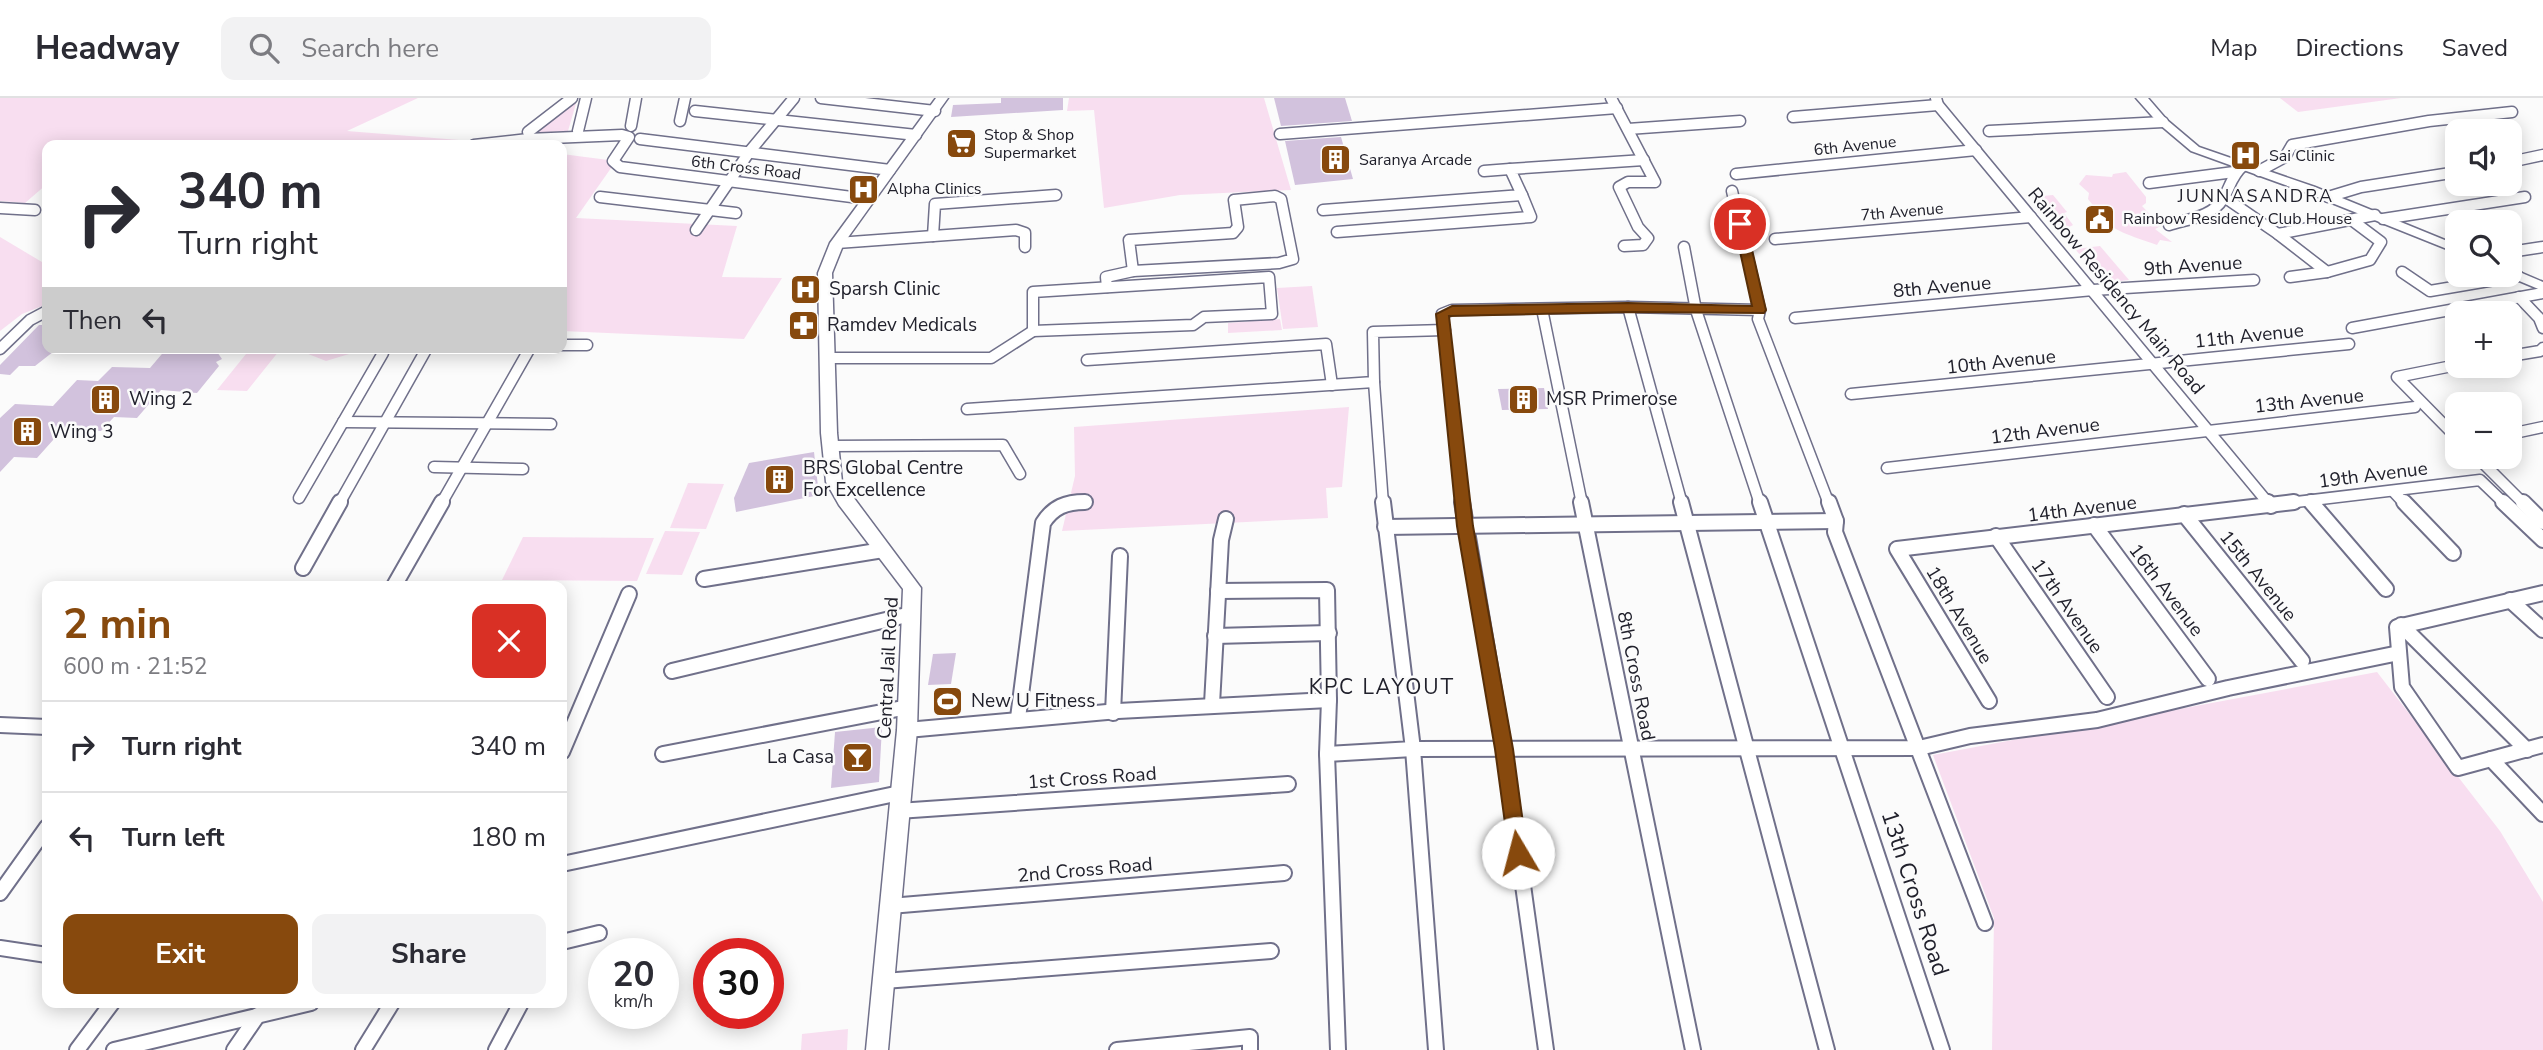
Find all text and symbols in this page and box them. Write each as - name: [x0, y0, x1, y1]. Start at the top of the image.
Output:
- search box: [221, 17, 711, 80]
- text: Headway: [35, 26, 179, 71]
- icon: search: [245, 29, 283, 67]
- text: Search here: [301, 31, 439, 66]
- text: Map: [2210, 32, 2257, 64]
- text: Directions: [2295, 32, 2404, 64]
- text: Saved: [2442, 32, 2508, 64]
- map controls: [2445, 119, 2522, 469]
- button: sound: [2445, 119, 2522, 196]
- place label: Stop & Shop Supermarket: [984, 124, 1077, 164]
- supermarket icon: Stop & Shop Supermarket: [944, 127, 978, 161]
- street label: 6th Avenue: [1813, 131, 1897, 161]
- hospital icon: Sai Clinic: [2229, 139, 2263, 173]
- building icon: Saranya Arcade: [1319, 143, 1353, 177]
- place label: Sai Clinic: [2269, 145, 2335, 167]
- place label: Saranya Arcade: [1359, 149, 1472, 171]
- street label: 6th Cross Road: [690, 150, 802, 186]
- text: 340 m: [178, 158, 322, 225]
- icon: right: [63, 168, 154, 259]
- hospital icon: Alpha Clinics: [847, 172, 881, 206]
- place label: Alpha Clinics: [887, 178, 982, 200]
- street label: Rainbow Residency Main Road: [2022, 182, 2210, 400]
- district label: JUNNASANDRA: [2177, 184, 2334, 208]
- pin: [1710, 194, 1770, 254]
- street label: 7th Avenue: [1860, 197, 1944, 227]
- public building icon: Rainbow Residency Club House: [2083, 202, 2117, 236]
- icon: arrive: [1721, 205, 1759, 243]
- place label: Rainbow Residency Club House: [2123, 208, 2352, 230]
- button: search: [2445, 210, 2522, 287]
- text: Turn right: [178, 222, 318, 265]
- street label: 9th Avenue: [2143, 250, 2243, 282]
- street label: 8th Avenue: [1892, 270, 1992, 304]
- hospital icon: Sparsh Clinic: [789, 272, 823, 306]
- place label: Sparsh Clinic: [829, 276, 940, 302]
- icon: left: [136, 301, 174, 339]
- button: +: [2445, 301, 2522, 378]
- text: Then: [63, 303, 122, 338]
- pharmacy icon: Ramdev Medicals: [787, 308, 821, 342]
- place label: Ramdev Medicals: [827, 312, 977, 338]
- street label: 11th Avenue: [2193, 317, 2305, 355]
- street label: 10th Avenue: [1945, 343, 2057, 381]
- building icon: Wing 2: [89, 382, 123, 416]
- building icon: MSR Primerose: [1506, 382, 1540, 416]
- street label: 13th Avenue: [2253, 382, 2365, 420]
- place label: Wing 2: [129, 386, 193, 412]
- place label: MSR Primerose: [1546, 386, 1677, 412]
- button: −: [2445, 392, 2522, 469]
- street label: 12th Avenue: [1989, 411, 2101, 451]
- building icon: Wing 3: [10, 415, 44, 449]
- place label: Wing 3: [50, 419, 114, 445]
- place label: BRS Global Centre For Excellence: [803, 455, 963, 503]
- street label: 19th Avenue: [2317, 455, 2429, 495]
- building icon: BRS Global Centre For Excellence: [763, 462, 797, 496]
- street label: 14th Avenue: [2026, 489, 2138, 529]
- street label: 15th Avenue: [2213, 525, 2303, 627]
- street label: 16th Avenue: [2123, 538, 2209, 642]
- street label: 17th Avenue: [2025, 554, 2109, 658]
- street label: 18th Avenue: [1920, 561, 1998, 669]
- text: 2 min: [63, 596, 172, 653]
- street label: Central Jail Road: [871, 596, 905, 740]
- button: close: [472, 604, 546, 678]
- street label: 8th Cross Road: [1611, 609, 1661, 743]
- text: 600 m · 21:52: [63, 651, 208, 682]
- district label: KPC LAYOUT: [1309, 673, 1455, 701]
- sports icon: New U Fitness: [931, 684, 965, 718]
- place label: New U Fitness: [971, 688, 1095, 714]
- icon: right: [63, 728, 101, 766]
- text: Turn right: [122, 729, 241, 764]
- text: 340 m: [470, 729, 546, 764]
- bar icon: La Casa: [840, 740, 874, 774]
- place label: La Casa: [767, 744, 834, 770]
- street label: 1st Cross Road: [1027, 761, 1157, 795]
- street label: 13th Cross Road: [1874, 806, 1956, 980]
- position arrow: [1481, 816, 1555, 890]
- icon: left: [63, 819, 101, 857]
- text: Turn left: [122, 820, 225, 855]
- text: 180 m: [470, 820, 546, 855]
- street label: 2nd Cross Road: [1016, 851, 1154, 889]
- button: Exit: [63, 914, 298, 994]
- button: Share: [312, 914, 546, 994]
- speed limit sign: 30: [693, 938, 784, 1029]
- text: 20: [612, 951, 655, 998]
- text: km/h: [614, 989, 653, 1013]

